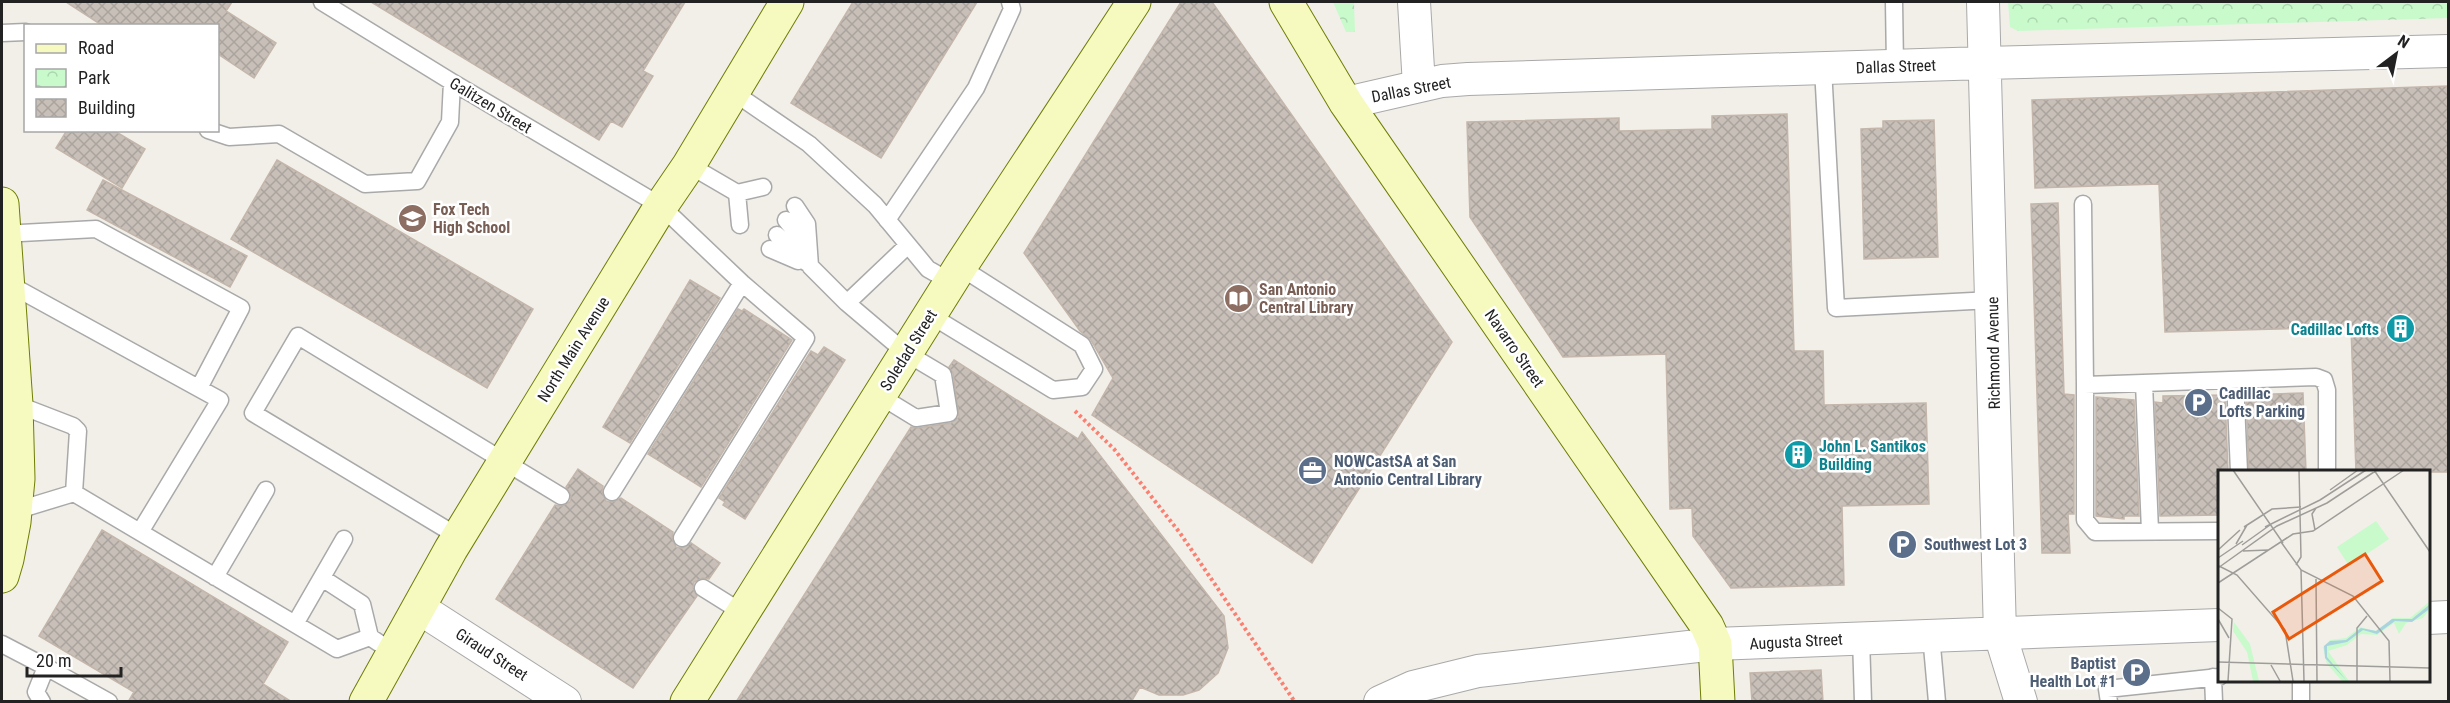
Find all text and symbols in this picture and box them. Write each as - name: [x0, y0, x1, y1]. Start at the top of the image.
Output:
- legend: [24, 24, 219, 132]
- north arrow: [2366, 24, 2426, 84]
- text: N: [2394, 31, 2413, 52]
- text: Road: [78, 37, 114, 58]
- street label: Dallas Street: [1856, 56, 1937, 77]
- text: Park: [78, 67, 110, 88]
- street label: Dallas Street: [1370, 72, 1453, 106]
- street label: Galitzen Street: [446, 73, 536, 138]
- text: Building: [78, 97, 135, 118]
- place label: Fox Tech High School: [433, 200, 510, 237]
- school or university icon: Fox Tech High School: [396, 202, 428, 234]
- place label: San Antonio Central Library: [1259, 280, 1354, 317]
- library icon: San Antonio Central Library: [1222, 282, 1254, 314]
- street label: North Main Avenue: [534, 293, 613, 405]
- street label: Richmond Avenue: [1983, 296, 2004, 410]
- street label: Soledad Street: [876, 306, 941, 394]
- street label: Navarro Street: [1481, 306, 1549, 391]
- building icon: Cadillac Lofts: [2384, 313, 2416, 345]
- place label: Cadillac Lofts: [2291, 320, 2379, 339]
- place label: Cadillac Lofts Parking: [2219, 384, 2305, 421]
- parking icon: Cadillac Lofts Parking: [2182, 386, 2214, 418]
- place label: John L. Santikos Building: [1819, 437, 1926, 474]
- building icon: John L. Santikos Building: [1782, 439, 1814, 471]
- place label: NOWCastSA at San Antonio Central Library: [1334, 452, 1482, 489]
- office icon: NOWCastSA at San Antonio Central Library: [1297, 454, 1329, 486]
- inset map: [2218, 470, 2429, 682]
- parking icon: Southwest Lot 3: [1887, 528, 1919, 560]
- place label: Southwest Lot 3: [1924, 535, 2027, 554]
- street label: Giraud Street: [452, 624, 532, 685]
- street label: Augusta Street: [1749, 630, 1843, 653]
- scale bar: [27, 640, 122, 678]
- text: 20 m: [36, 650, 71, 671]
- place label: Baptist Health Lot #1: [2030, 654, 2116, 691]
- parking icon: Baptist Health Lot #1: [2121, 656, 2153, 688]

